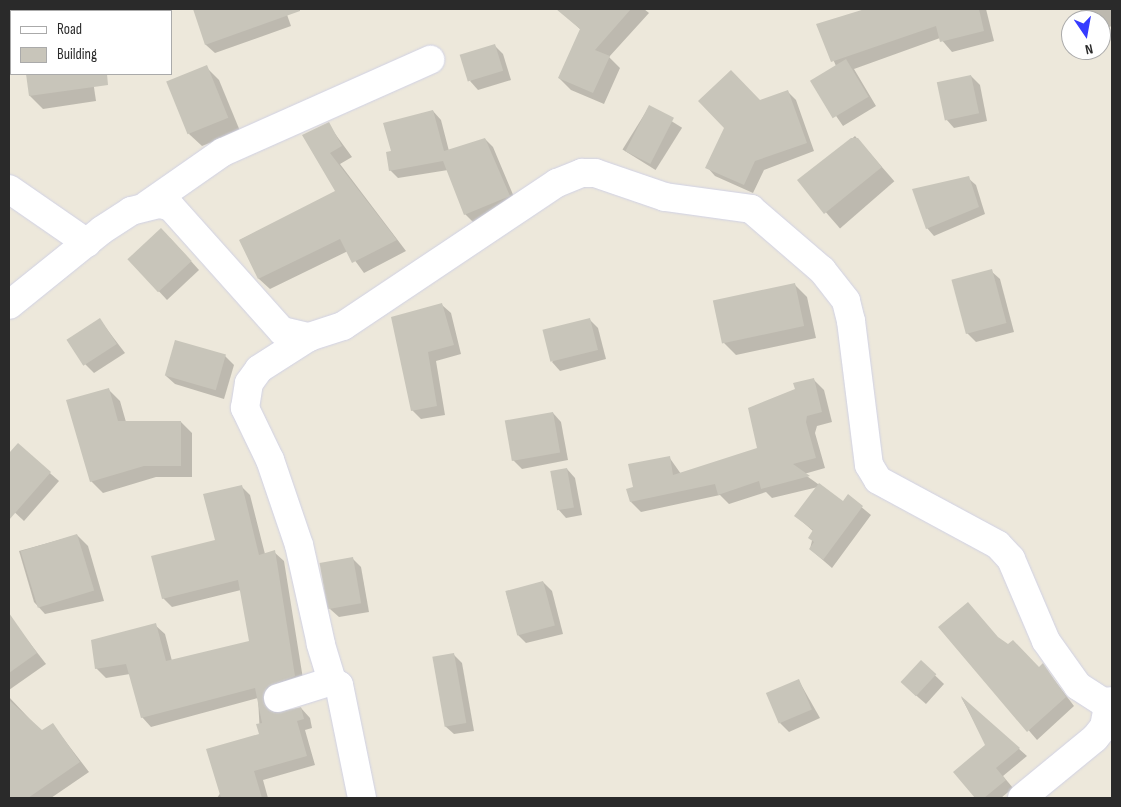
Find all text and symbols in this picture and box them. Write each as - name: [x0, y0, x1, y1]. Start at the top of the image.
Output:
- legend: [10, 10, 172, 75]
- north arrow: [1061, 10, 1111, 60]
- text: Road: [57, 20, 82, 39]
- text: N: [1084, 40, 1094, 58]
- text: Building: [57, 45, 97, 64]

